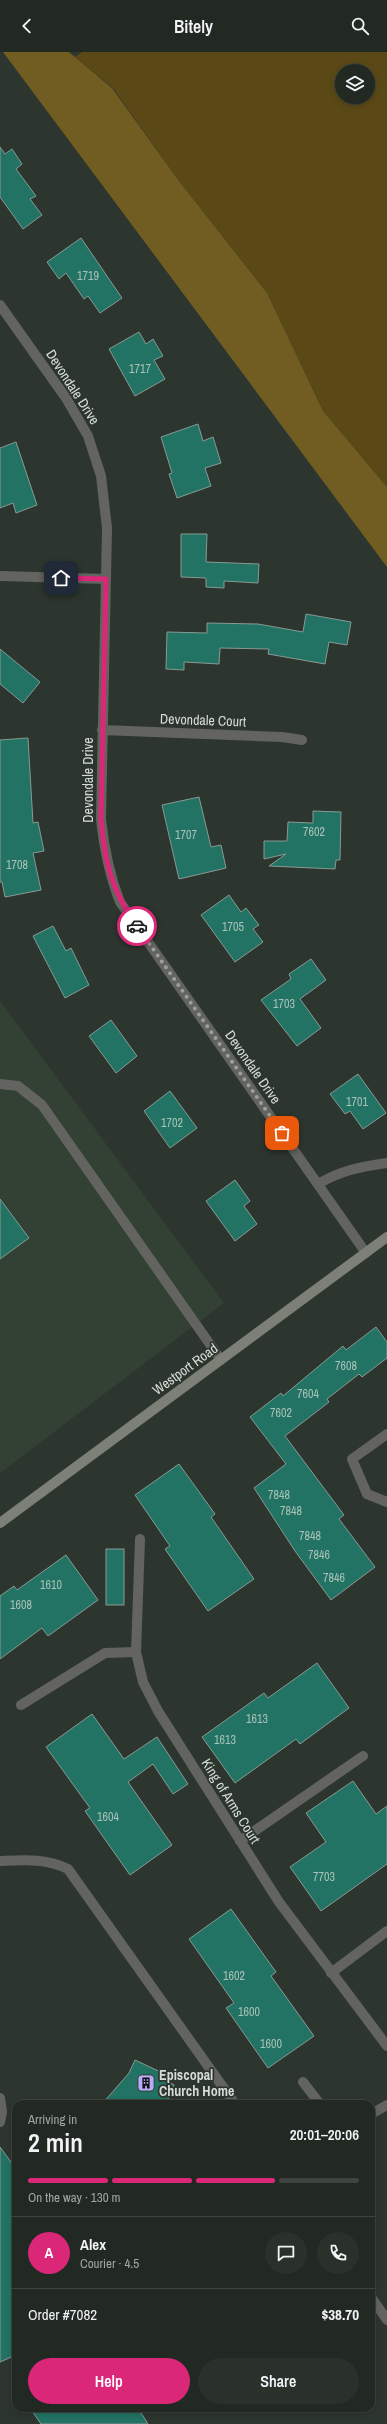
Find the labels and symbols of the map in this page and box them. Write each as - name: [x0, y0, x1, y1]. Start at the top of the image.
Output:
- house number: 1719: [77, 268, 99, 284]
- street label: Devondale Drive: [42, 346, 104, 428]
- house number: 1717: [129, 361, 151, 377]
- pin: [44, 561, 78, 595]
- street label: Devondale Court: [160, 710, 246, 730]
- street label: Devondale Drive: [79, 737, 97, 823]
- house number: 7602: [303, 824, 325, 840]
- house number: 1707: [175, 827, 197, 843]
- house number: 1708: [6, 857, 28, 873]
- courier: [117, 906, 157, 946]
- house number: 1705: [222, 919, 244, 935]
- house number: 1703: [273, 996, 295, 1012]
- street label: Devondale Drive: [221, 1027, 285, 1107]
- house number: 1701: [346, 1094, 368, 1110]
- house number: 1702: [161, 1115, 183, 1131]
- pin: [265, 1116, 299, 1150]
- street label: Westport Road: [149, 1339, 221, 1399]
- house number: 7608: [335, 1358, 357, 1374]
- house number: 7604: [297, 1386, 319, 1402]
- house number: 7602: [270, 1405, 292, 1421]
- house number: 7848: [268, 1487, 290, 1503]
- house number: 7848: [280, 1503, 302, 1519]
- house number: 7848: [299, 1528, 321, 1544]
- house number: 7846: [308, 1547, 330, 1563]
- house number: 7846: [323, 1570, 345, 1586]
- house number: 1610: [40, 1577, 62, 1593]
- house number: 1608: [10, 1597, 32, 1613]
- house number: 1613: [246, 1711, 268, 1727]
- house number: 1613: [214, 1732, 236, 1748]
- street label: King of Arms Court: [198, 1755, 264, 1847]
- house number: 1604: [97, 1809, 119, 1825]
- house number: 7703: [313, 1869, 335, 1885]
- house number: 1602: [223, 1968, 245, 1984]
- house number: 1600: [238, 2004, 260, 2020]
- house number: 1600: [260, 2036, 282, 2052]
- place label: Episcopal Church Home: [159, 2066, 234, 2100]
- building icon: Episcopal Church Home: [136, 2073, 156, 2093]

